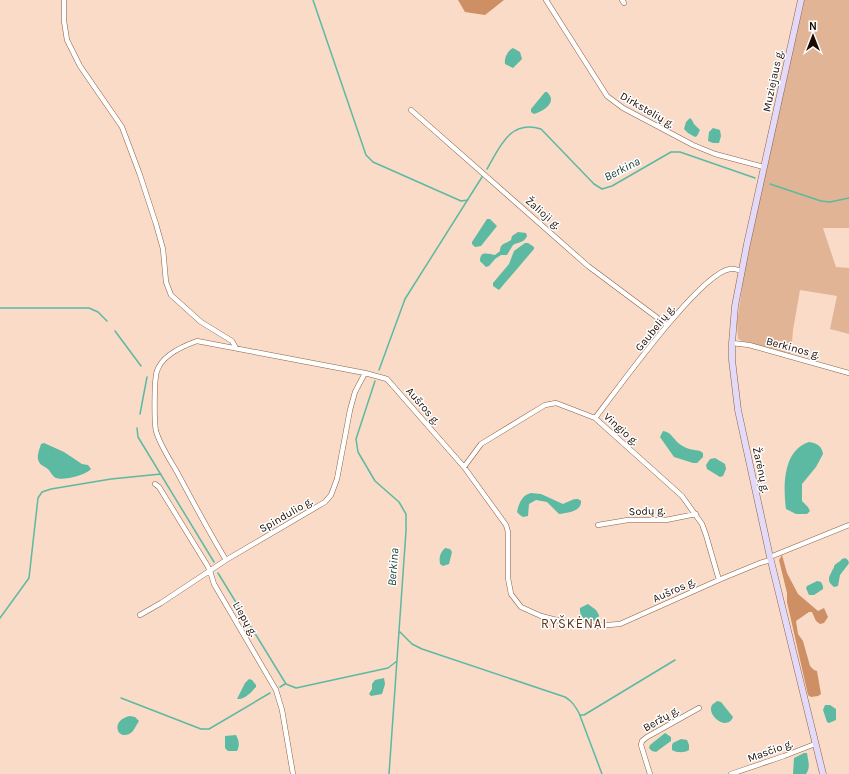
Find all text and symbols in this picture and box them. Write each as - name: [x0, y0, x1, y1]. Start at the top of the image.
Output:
- north arrow: [793, 16, 833, 56]
- text: N: [809, 20, 817, 33]
- street label: Muziejaus g.: [760, 49, 786, 113]
- street label: Dirkstelių g.: [618, 89, 676, 131]
- water label: Berkina: [602, 154, 642, 184]
- street label: Žalioji g.: [523, 193, 565, 232]
- street label: Gaubelių g.: [632, 302, 678, 354]
- street label: Berkinos g.: [765, 335, 821, 361]
- street label: Aušros g.: [403, 385, 443, 427]
- street label: Vingio g.: [601, 410, 641, 448]
- street label: Žarėnų g.: [750, 446, 774, 494]
- street label: Spindulio g.: [257, 495, 315, 535]
- street label: Sodų g.: [628, 504, 666, 518]
- water label: Berkina: [385, 547, 401, 587]
- street label: Aušros g.: [651, 575, 697, 605]
- street label: Liepų g.: [230, 599, 260, 639]
- district label: RYŠKĖNAI: [541, 615, 607, 631]
- street label: Beržų g.: [641, 704, 681, 734]
- street label: Masčio g.: [746, 737, 794, 765]

